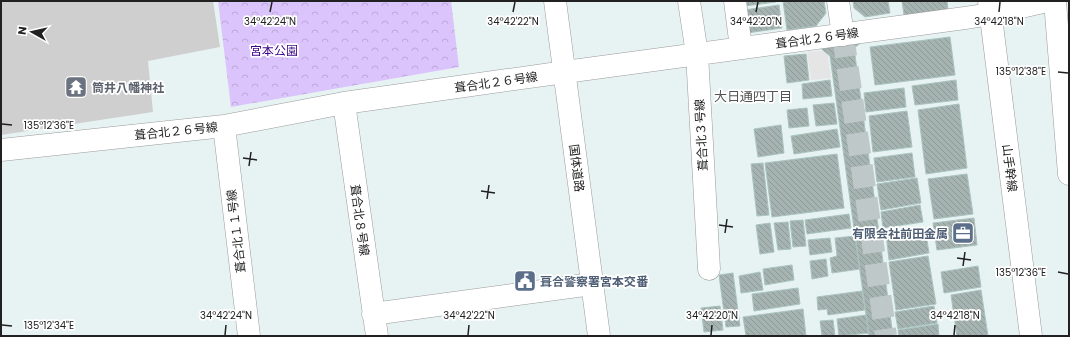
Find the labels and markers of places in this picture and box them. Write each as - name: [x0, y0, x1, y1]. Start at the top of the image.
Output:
- temple icon: 筒井八幡神社: [63, 74, 89, 100]
- place label: 筒井八幡神社: [92, 79, 164, 96]
- office icon: 有限会社前田金属: [950, 220, 976, 246]
- place label: 有限会社前田金属: [852, 225, 948, 242]
- public building icon: 葺合警察署宮本交番: [512, 268, 538, 294]
- place label: 葺合警察署宮本交番: [540, 273, 649, 290]

